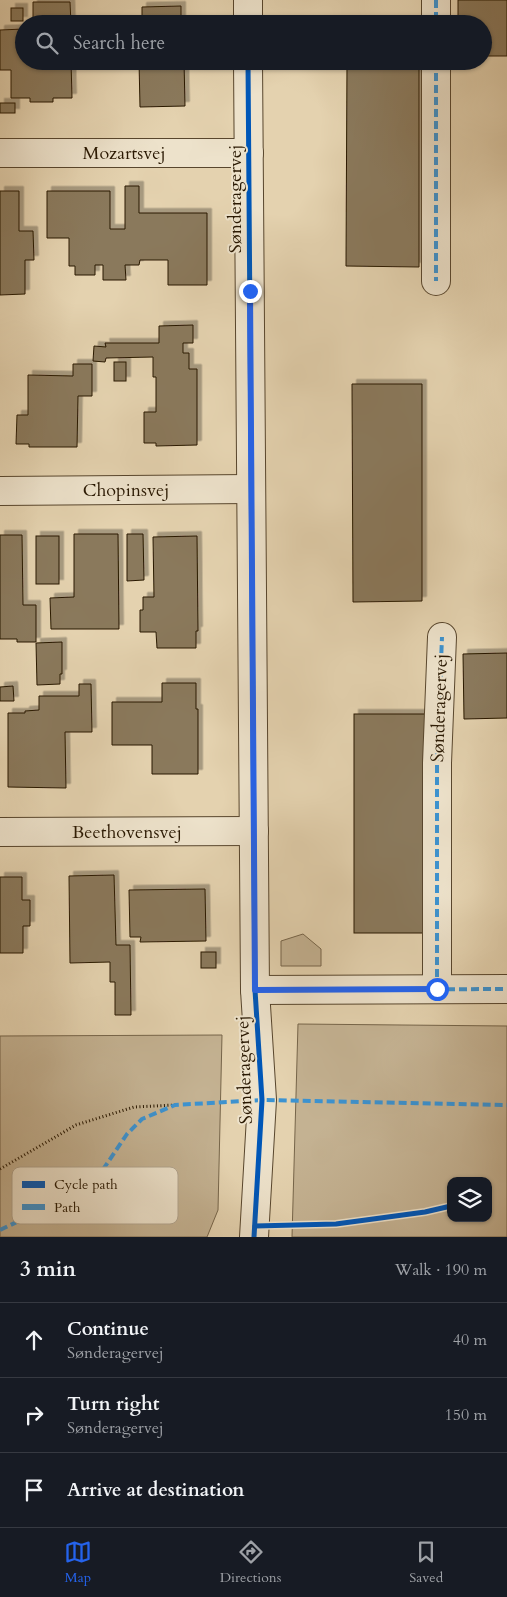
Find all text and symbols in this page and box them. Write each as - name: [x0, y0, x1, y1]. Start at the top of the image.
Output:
- search box: [15, 15, 492, 70]
- icon: search: [33, 29, 61, 57]
- text: Search here: [73, 30, 165, 56]
- street label: Mozartsvej: [82, 141, 166, 166]
- street label: Sønderagervej: [223, 145, 248, 253]
- route end: [239, 280, 262, 303]
- street label: Chopinsvej: [83, 478, 169, 503]
- street label: Sønderagervej: [425, 653, 454, 763]
- street label: Beethovensvej: [72, 820, 182, 845]
- route start: [426, 978, 449, 1001]
- street label: Sønderagervej: [230, 1015, 259, 1125]
- legend: [12, 1167, 178, 1224]
- text: Cycle path: [54, 1175, 118, 1194]
- map controls: [447, 1177, 492, 1222]
- button: layers: [447, 1177, 492, 1222]
- text: Path: [54, 1198, 81, 1217]
- text: 3 min: [20, 1255, 76, 1284]
- text: Walk · 190 m: [395, 1259, 487, 1281]
- text: Continue: [67, 1316, 149, 1342]
- icon: ahead: [20, 1326, 48, 1354]
- text: 40 m: [453, 1329, 487, 1351]
- text: Sønderagervej: [67, 1342, 164, 1364]
- text: Turn right: [67, 1391, 159, 1417]
- icon: right: [20, 1401, 48, 1429]
- text: 150 m: [445, 1404, 487, 1426]
- text: Sønderagervej: [67, 1417, 164, 1439]
- icon: arrive: [20, 1476, 48, 1504]
- text: Arrive at destination: [67, 1477, 244, 1503]
- tab: Map: [64, 1538, 92, 1587]
- tab: Directions: [220, 1538, 281, 1587]
- tab: Saved: [409, 1538, 443, 1587]

